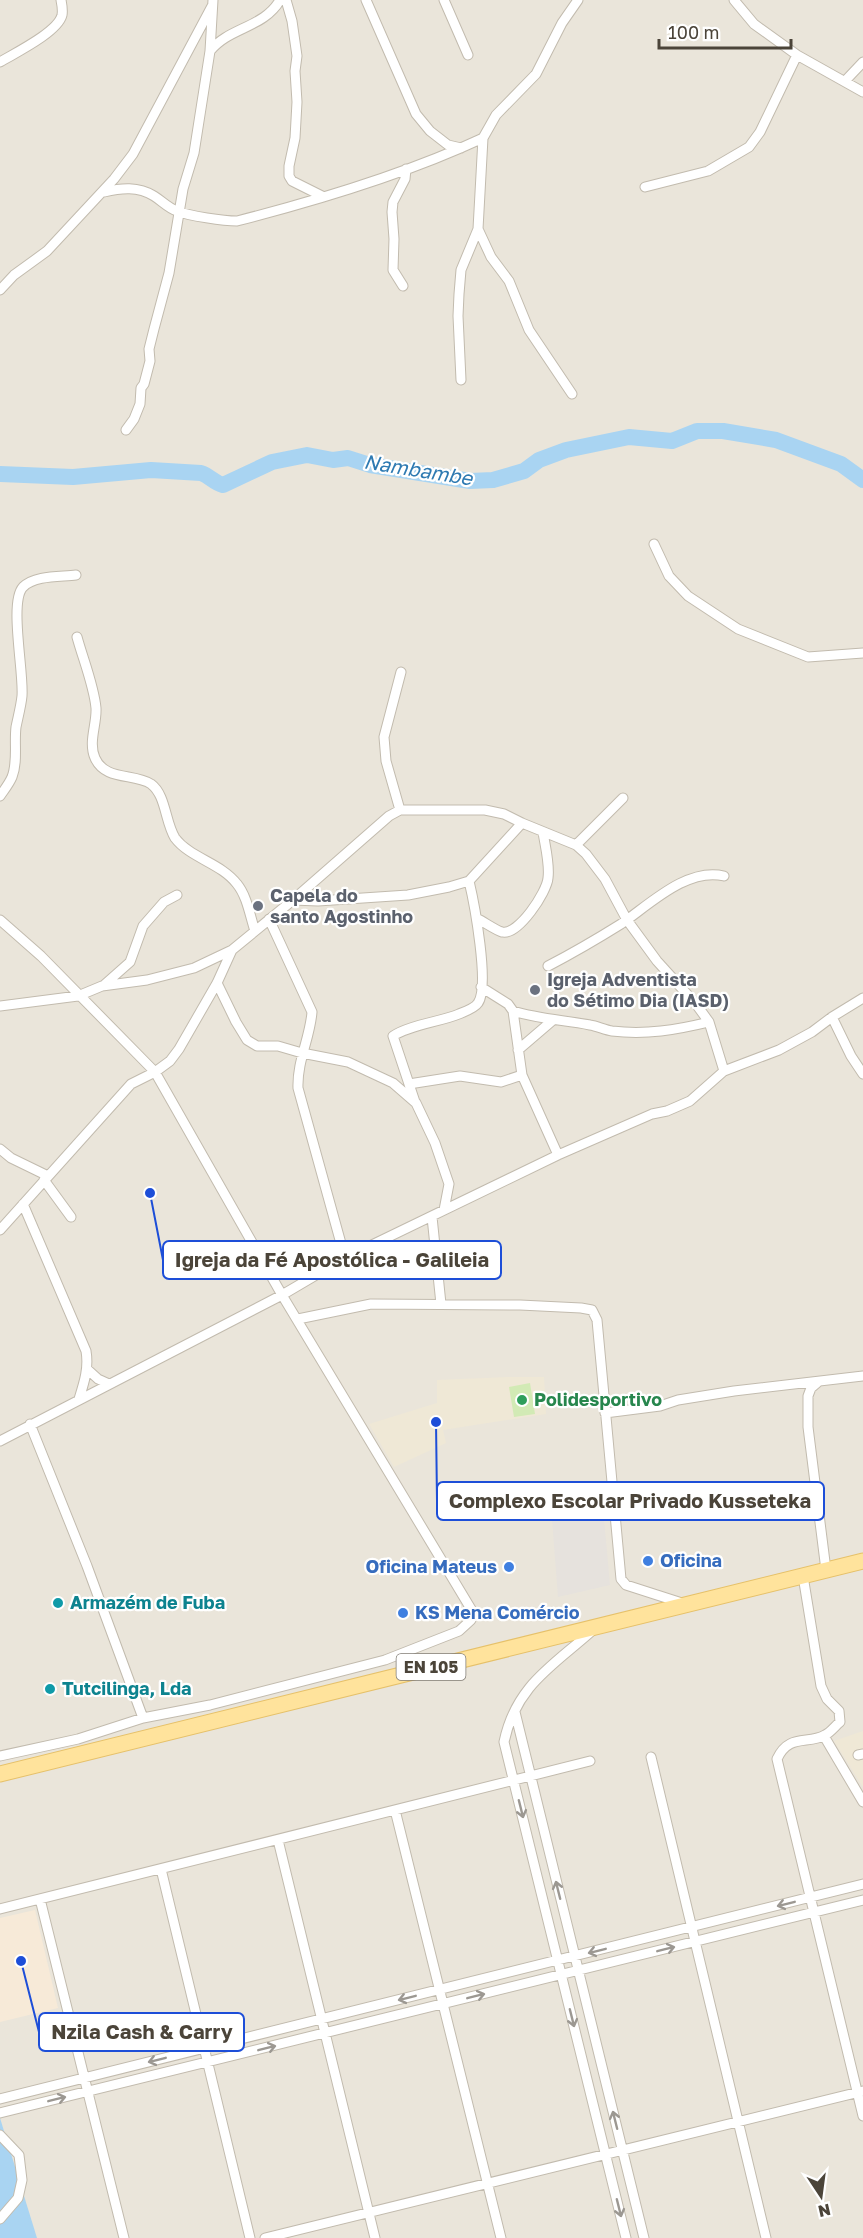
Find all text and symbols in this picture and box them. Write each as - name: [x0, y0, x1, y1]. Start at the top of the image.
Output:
- scale bar: [659, 12, 791, 50]
- text: 100 m: [668, 21, 719, 43]
- water label: Nambambe: [362, 449, 475, 490]
- place label: Capela do santo Agostinho: [270, 884, 413, 927]
- marker: Capela do santo Agostinho: [251, 899, 265, 913]
- place label: Igreja Adventista do Sétimo Dia (IASD): [547, 968, 729, 1011]
- marker: Igreja Adventista do Sétimo Dia (IASD): [528, 983, 542, 997]
- callout: Igreja da Fé Apostólica - Galileia: [163, 1241, 501, 1279]
- text: Igreja da Fé Apostólica - Galileia: [175, 1247, 489, 1271]
- place label: Polidesportivo: [534, 1388, 662, 1410]
- marker: Polidesportivo: [515, 1393, 529, 1407]
- callout: Complexo Escolar Privado Kusseteka: [437, 1482, 824, 1520]
- text: Complexo Escolar Privado Kusseteka: [449, 1488, 811, 1512]
- place label: Oficina: [660, 1549, 722, 1571]
- marker: Oficina: [641, 1554, 655, 1568]
- place label: Oficina Mateus: [365, 1555, 497, 1577]
- marker: Oficina Mateus: [502, 1560, 516, 1574]
- place label: Armazém de Fuba: [70, 1591, 225, 1613]
- marker: Armazém de Fuba: [51, 1596, 65, 1610]
- place label: KS Mena Comércio: [415, 1601, 580, 1623]
- marker: KS Mena Comércio: [396, 1606, 410, 1620]
- road number: EN 105: [396, 1654, 466, 1680]
- place label: Tutcilinga, Lda: [62, 1677, 192, 1699]
- marker: Tutcilinga, Lda: [43, 1682, 57, 1696]
- one-way arrow: [515, 1799, 527, 1818]
- one-way arrow: [552, 1881, 564, 1900]
- one-way arrow: [777, 1899, 796, 1911]
- one-way arrow: [656, 1943, 675, 1955]
- one-way arrow: [588, 1946, 607, 1958]
- one-way arrow: [466, 1990, 485, 2001]
- one-way arrow: [398, 1993, 417, 2005]
- one-way arrow: [567, 2009, 579, 2028]
- callout: Nzila Cash & Carry: [39, 2013, 244, 2051]
- text: Nzila Cash & Carry: [51, 2019, 233, 2043]
- one-way arrow: [257, 2041, 276, 2053]
- one-way arrow: [148, 2055, 167, 2067]
- one-way arrow: [47, 2093, 66, 2105]
- one-way arrow: [608, 2111, 620, 2130]
- north arrow: [791, 2166, 851, 2226]
- one-way arrow: [613, 2198, 625, 2217]
- text: N: [816, 2200, 833, 2222]

